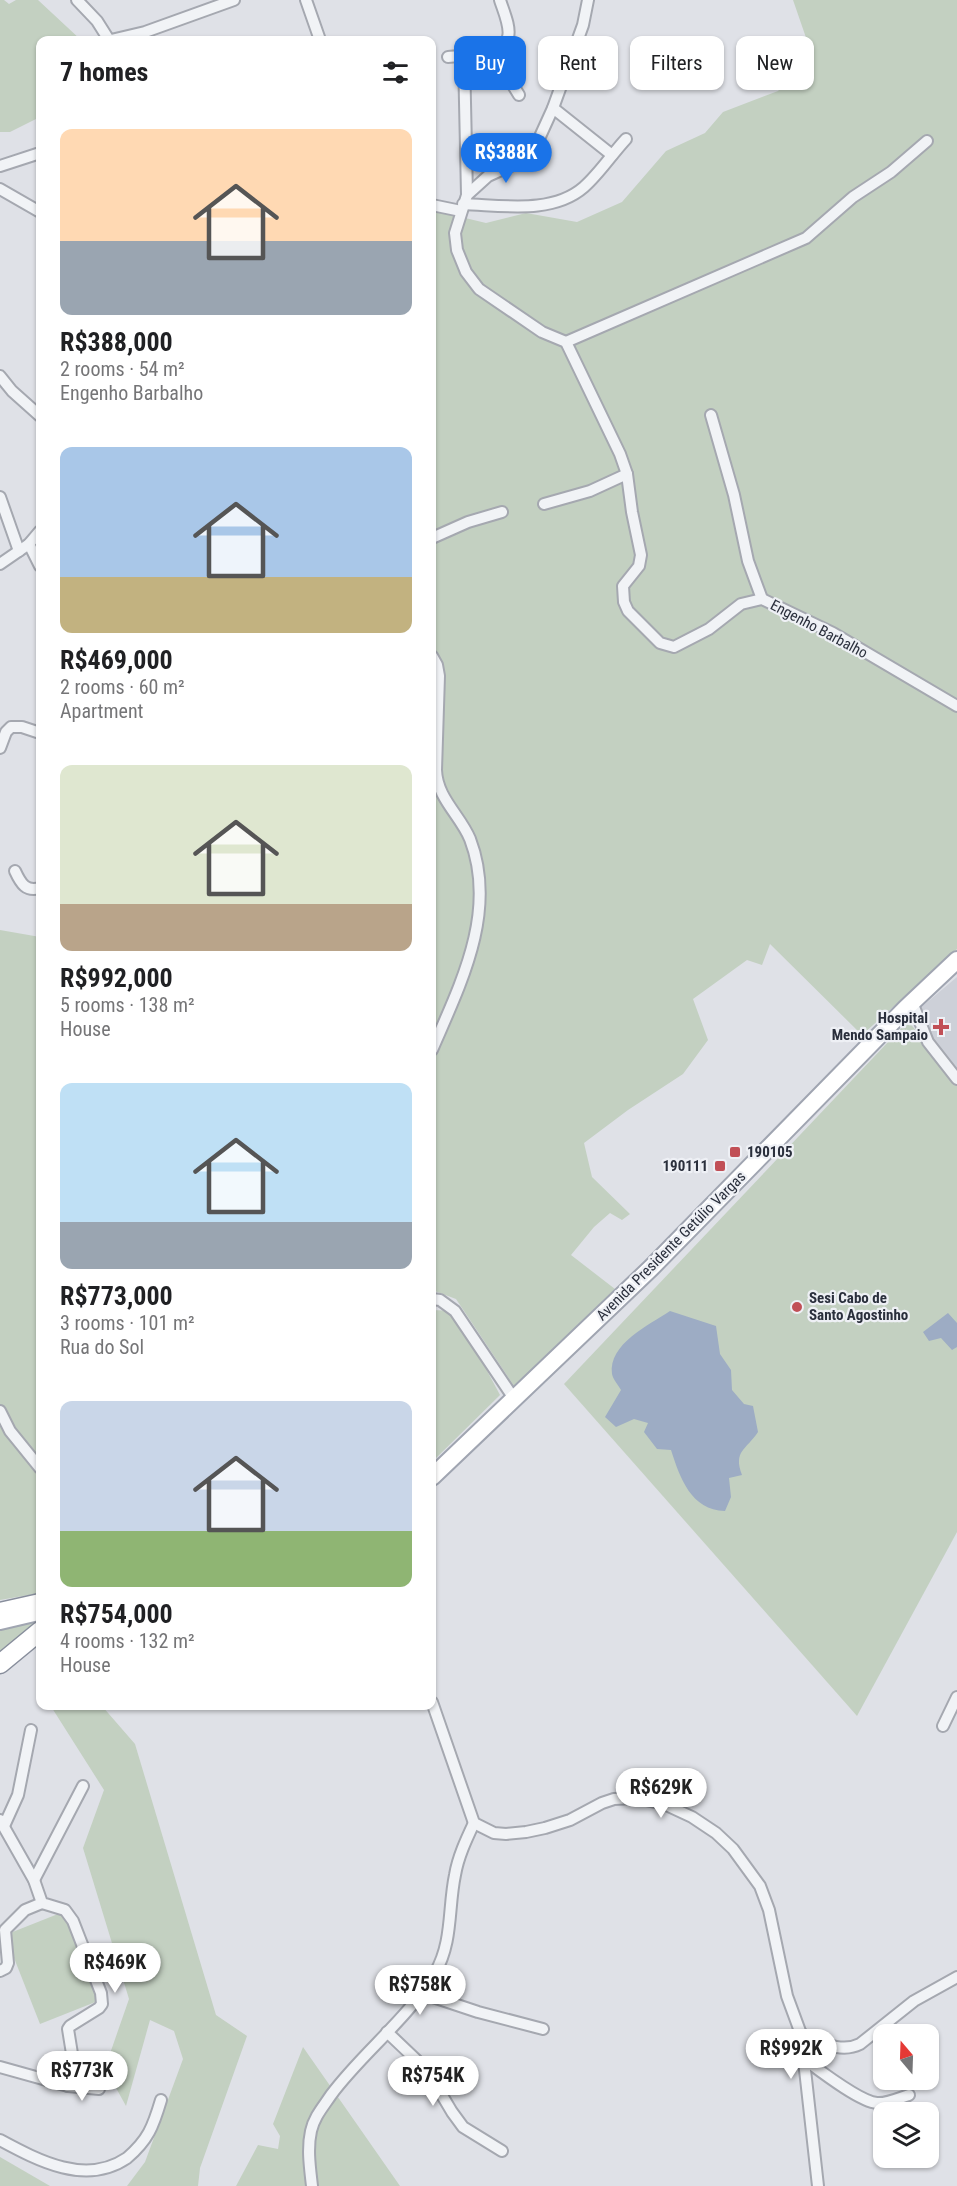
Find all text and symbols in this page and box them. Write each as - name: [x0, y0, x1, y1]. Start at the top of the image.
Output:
- chip: Buy: [454, 36, 526, 90]
- chip: Rent: [538, 36, 618, 90]
- chip: Filters: [630, 36, 724, 90]
- chip: New: [736, 36, 814, 90]
- icon: filters: [379, 56, 412, 89]
- text: 7 homes: [60, 57, 148, 87]
- pin: R$388K: [457, 133, 555, 184]
- text: R$388K: [475, 140, 537, 164]
- icon: home: [182, 168, 290, 276]
- text: R$388,000: [60, 327, 173, 357]
- text: 2 rooms · 54 m²: [60, 357, 185, 381]
- text: Engenho Barbalho: [60, 381, 203, 405]
- icon: home: [182, 486, 290, 594]
- street label: Engenho Barbalho: [767, 596, 871, 662]
- text: R$469,000: [60, 645, 173, 675]
- text: 2 rooms · 60 m²: [60, 675, 185, 699]
- text: Apartment: [60, 699, 144, 723]
- icon: home: [182, 804, 290, 912]
- text: R$992,000: [60, 963, 173, 993]
- text: 5 rooms · 138 m²: [60, 993, 195, 1017]
- place label: Hospital Mendo Sampaio: [832, 1009, 928, 1044]
- text: House: [60, 1017, 111, 1041]
- marker: Hospital Mendo Sampaio: [932, 1018, 950, 1036]
- icon: home: [182, 1122, 290, 1230]
- place label: 190105: [747, 1143, 792, 1161]
- marker: 190105: [728, 1145, 742, 1159]
- place label: 190111: [663, 1157, 708, 1175]
- marker: 190111: [713, 1159, 727, 1173]
- street label: Avenida Presidente Getúlio Vargas: [593, 1168, 749, 1324]
- text: R$773,000: [60, 1281, 173, 1311]
- place label: Sesi Cabo de Santo Agostinho: [809, 1289, 908, 1324]
- marker: Sesi Cabo de Santo Agostinho: [790, 1300, 804, 1314]
- text: 3 rooms · 101 m²: [60, 1311, 195, 1335]
- text: Rua do Sol: [60, 1335, 144, 1359]
- icon: home: [182, 1440, 290, 1548]
- text: R$754,000: [60, 1599, 173, 1629]
- text: 4 rooms · 132 m²: [60, 1629, 195, 1653]
- text: House: [60, 1653, 111, 1677]
- pin: R$629K: [612, 1768, 710, 1819]
- text: R$629K: [630, 1775, 692, 1799]
- pin: R$469K: [66, 1943, 164, 1994]
- text: R$469K: [84, 1950, 146, 1974]
- pin: R$758K: [371, 1965, 469, 2016]
- text: R$758K: [389, 1972, 451, 1996]
- north arrow: [873, 2024, 939, 2090]
- map controls: [873, 2024, 939, 2168]
- pin: R$992K: [742, 2029, 840, 2080]
- text: R$992K: [760, 2036, 822, 2060]
- pin: R$773K: [33, 2051, 131, 2102]
- pin: R$754K: [384, 2056, 482, 2107]
- text: R$773K: [51, 2058, 113, 2082]
- text: R$754K: [402, 2063, 464, 2087]
- button: layers: [873, 2102, 939, 2168]

